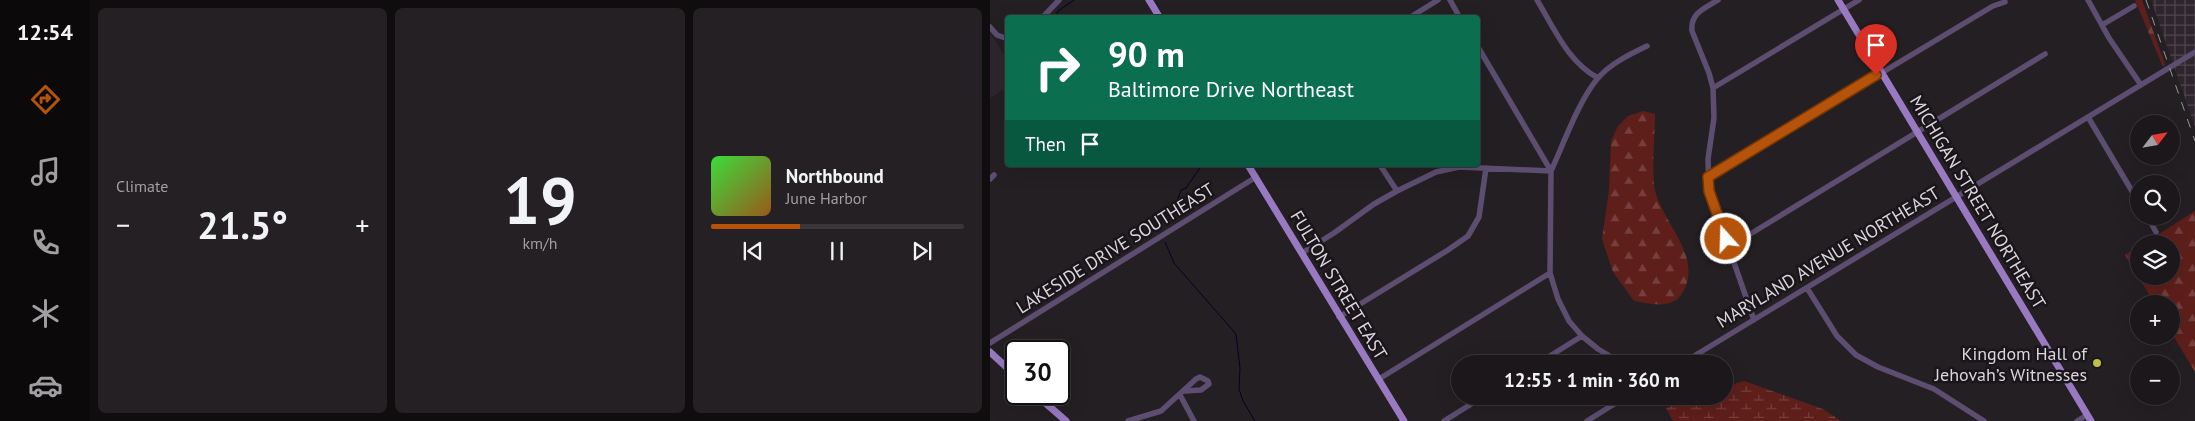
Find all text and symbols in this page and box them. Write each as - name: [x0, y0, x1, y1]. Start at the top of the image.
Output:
- text: 12:54: [17, 18, 73, 46]
- pin: [1855, 24, 1897, 75]
- text: 90 m: [1108, 31, 1185, 77]
- icon: arrive: [1862, 31, 1890, 59]
- icon: right: [1025, 35, 1090, 100]
- text: Baltimore Drive Northeast: [1108, 75, 1354, 103]
- icon: directions: [28, 82, 63, 117]
- street label: MICHIGAN STREET NORTHEAST: [1905, 91, 2051, 313]
- north arrow: [2130, 115, 2180, 165]
- map controls: [2130, 115, 2180, 405]
- icon: arrive: [1076, 130, 1104, 158]
- text: Then: [1025, 132, 1066, 156]
- icon: music: [28, 154, 63, 189]
- text: 19: [503, 158, 577, 242]
- text: Northbound: [786, 164, 884, 188]
- button: search: [2130, 175, 2180, 225]
- text: Climate: [116, 176, 168, 196]
- street label: LAKESIDE DRIVE SOUTHEAST: [1012, 177, 1218, 319]
- street label: MARYLAND AVENUE NORTHEAST: [1712, 181, 1944, 333]
- text: June Harbor: [786, 188, 867, 208]
- text: 21.5°: [197, 200, 288, 249]
- text: −: [116, 206, 130, 243]
- text: +: [355, 206, 369, 243]
- street label: FULTON STREET EAST: [1285, 206, 1393, 364]
- position arrow: [1699, 212, 1751, 264]
- icon: phone: [28, 225, 63, 260]
- text: km/h: [522, 233, 558, 253]
- button: layers: [2130, 235, 2180, 285]
- icon: previous: [739, 237, 767, 265]
- icon: pause: [823, 237, 851, 265]
- icon: next: [908, 237, 936, 265]
- button: +: [2130, 295, 2180, 345]
- icon: climate: [28, 296, 63, 331]
- speed limit sign: 30: [1005, 340, 1070, 405]
- place label: Kingdom Hall of Jehovah’s Witnesses: [1934, 342, 2088, 386]
- button: −: [2130, 355, 2180, 405]
- marker: Kingdom Hall of Jehovah’s Witnesses: [2091, 357, 2103, 369]
- icon: car: [28, 368, 63, 403]
- text: 12:55 · 1 min · 360 m: [1504, 368, 1680, 392]

